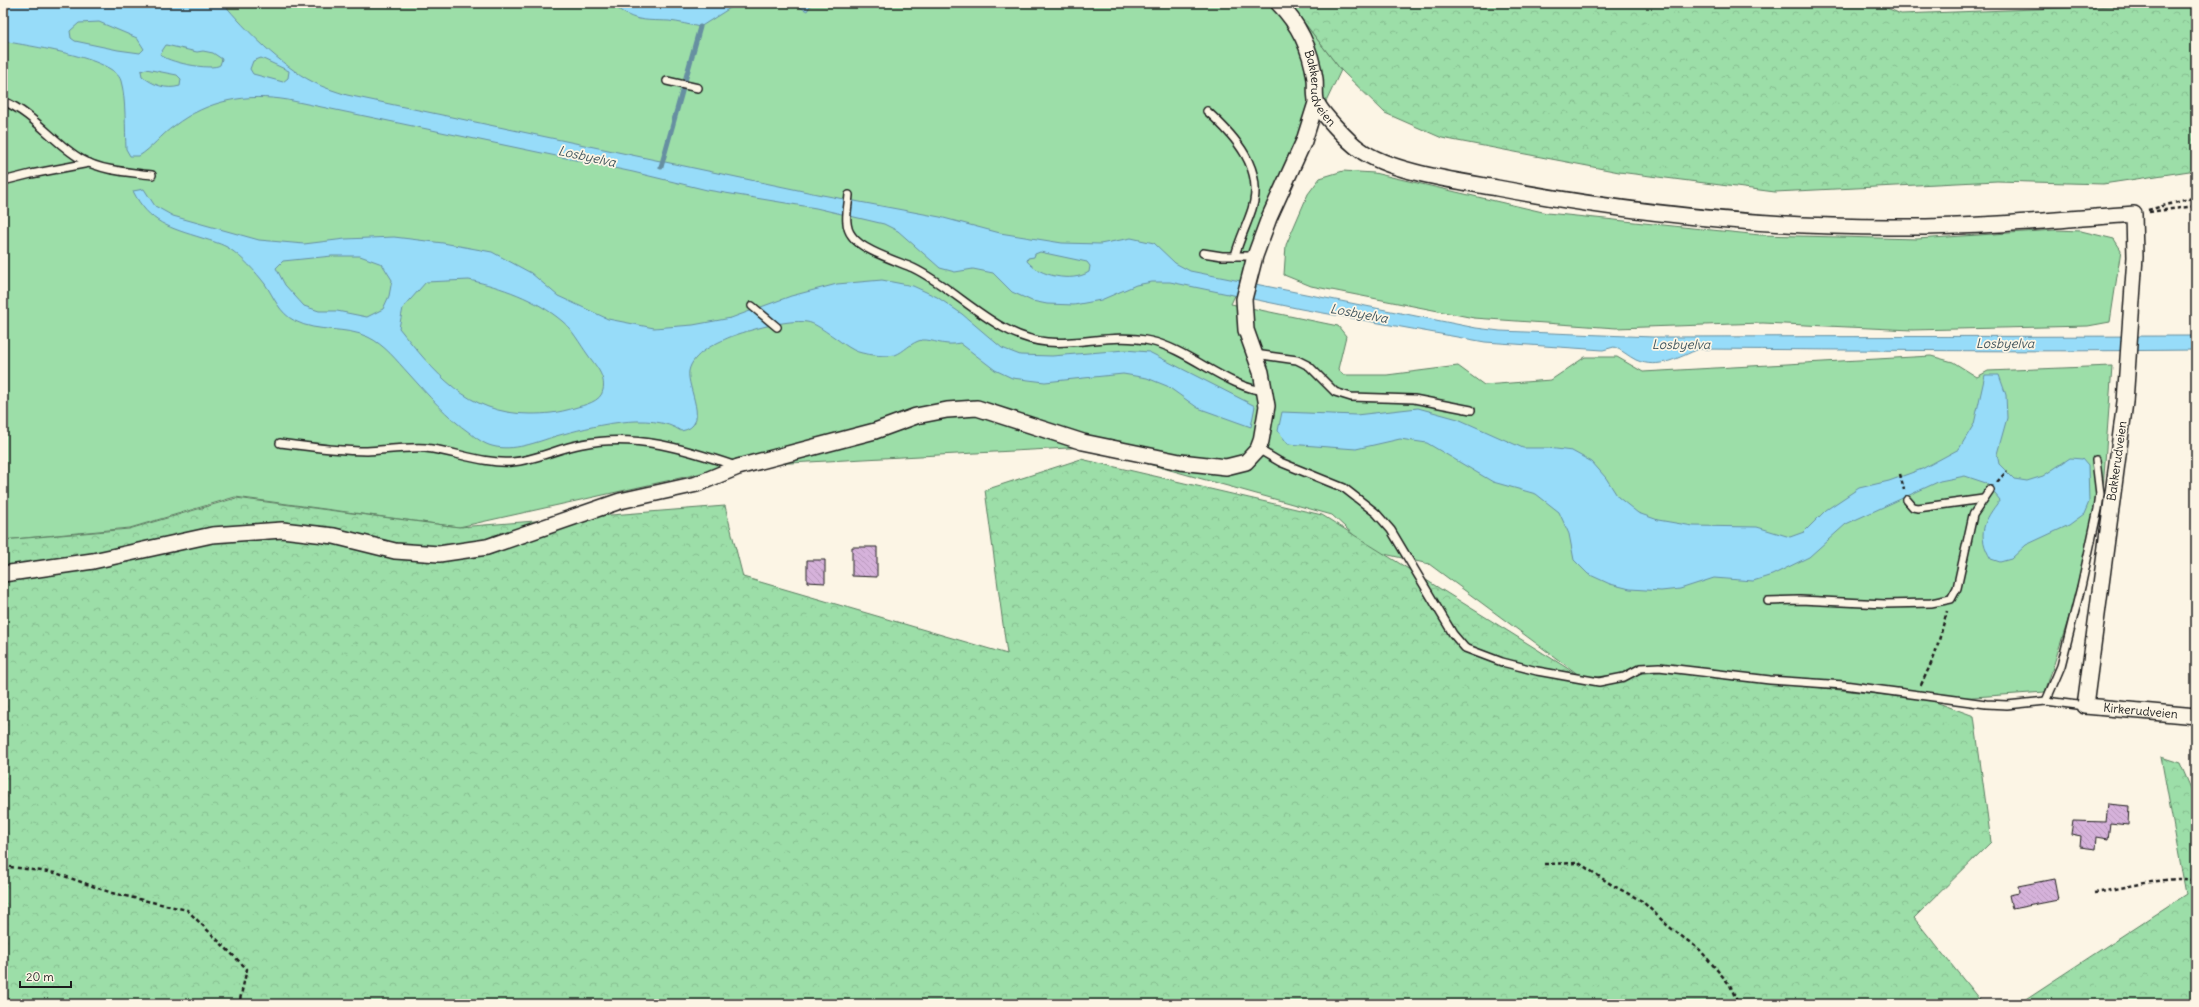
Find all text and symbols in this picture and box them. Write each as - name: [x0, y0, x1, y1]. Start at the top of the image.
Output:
- street label: Bakkerudveien: [1301, 48, 1339, 129]
- water label: Losbyelva: [557, 142, 618, 171]
- water label: Losbyelva: [1329, 300, 1390, 327]
- water label: Losbyelva: [1976, 335, 2035, 352]
- water label: Losbyelva: [1652, 336, 1711, 353]
- street label: Bakkerudveien: [2103, 420, 2130, 502]
- street label: Kirkerudveien: [2103, 700, 2179, 721]
- scale bar: [20, 963, 71, 989]
- text: 20 m: [26, 969, 54, 984]

